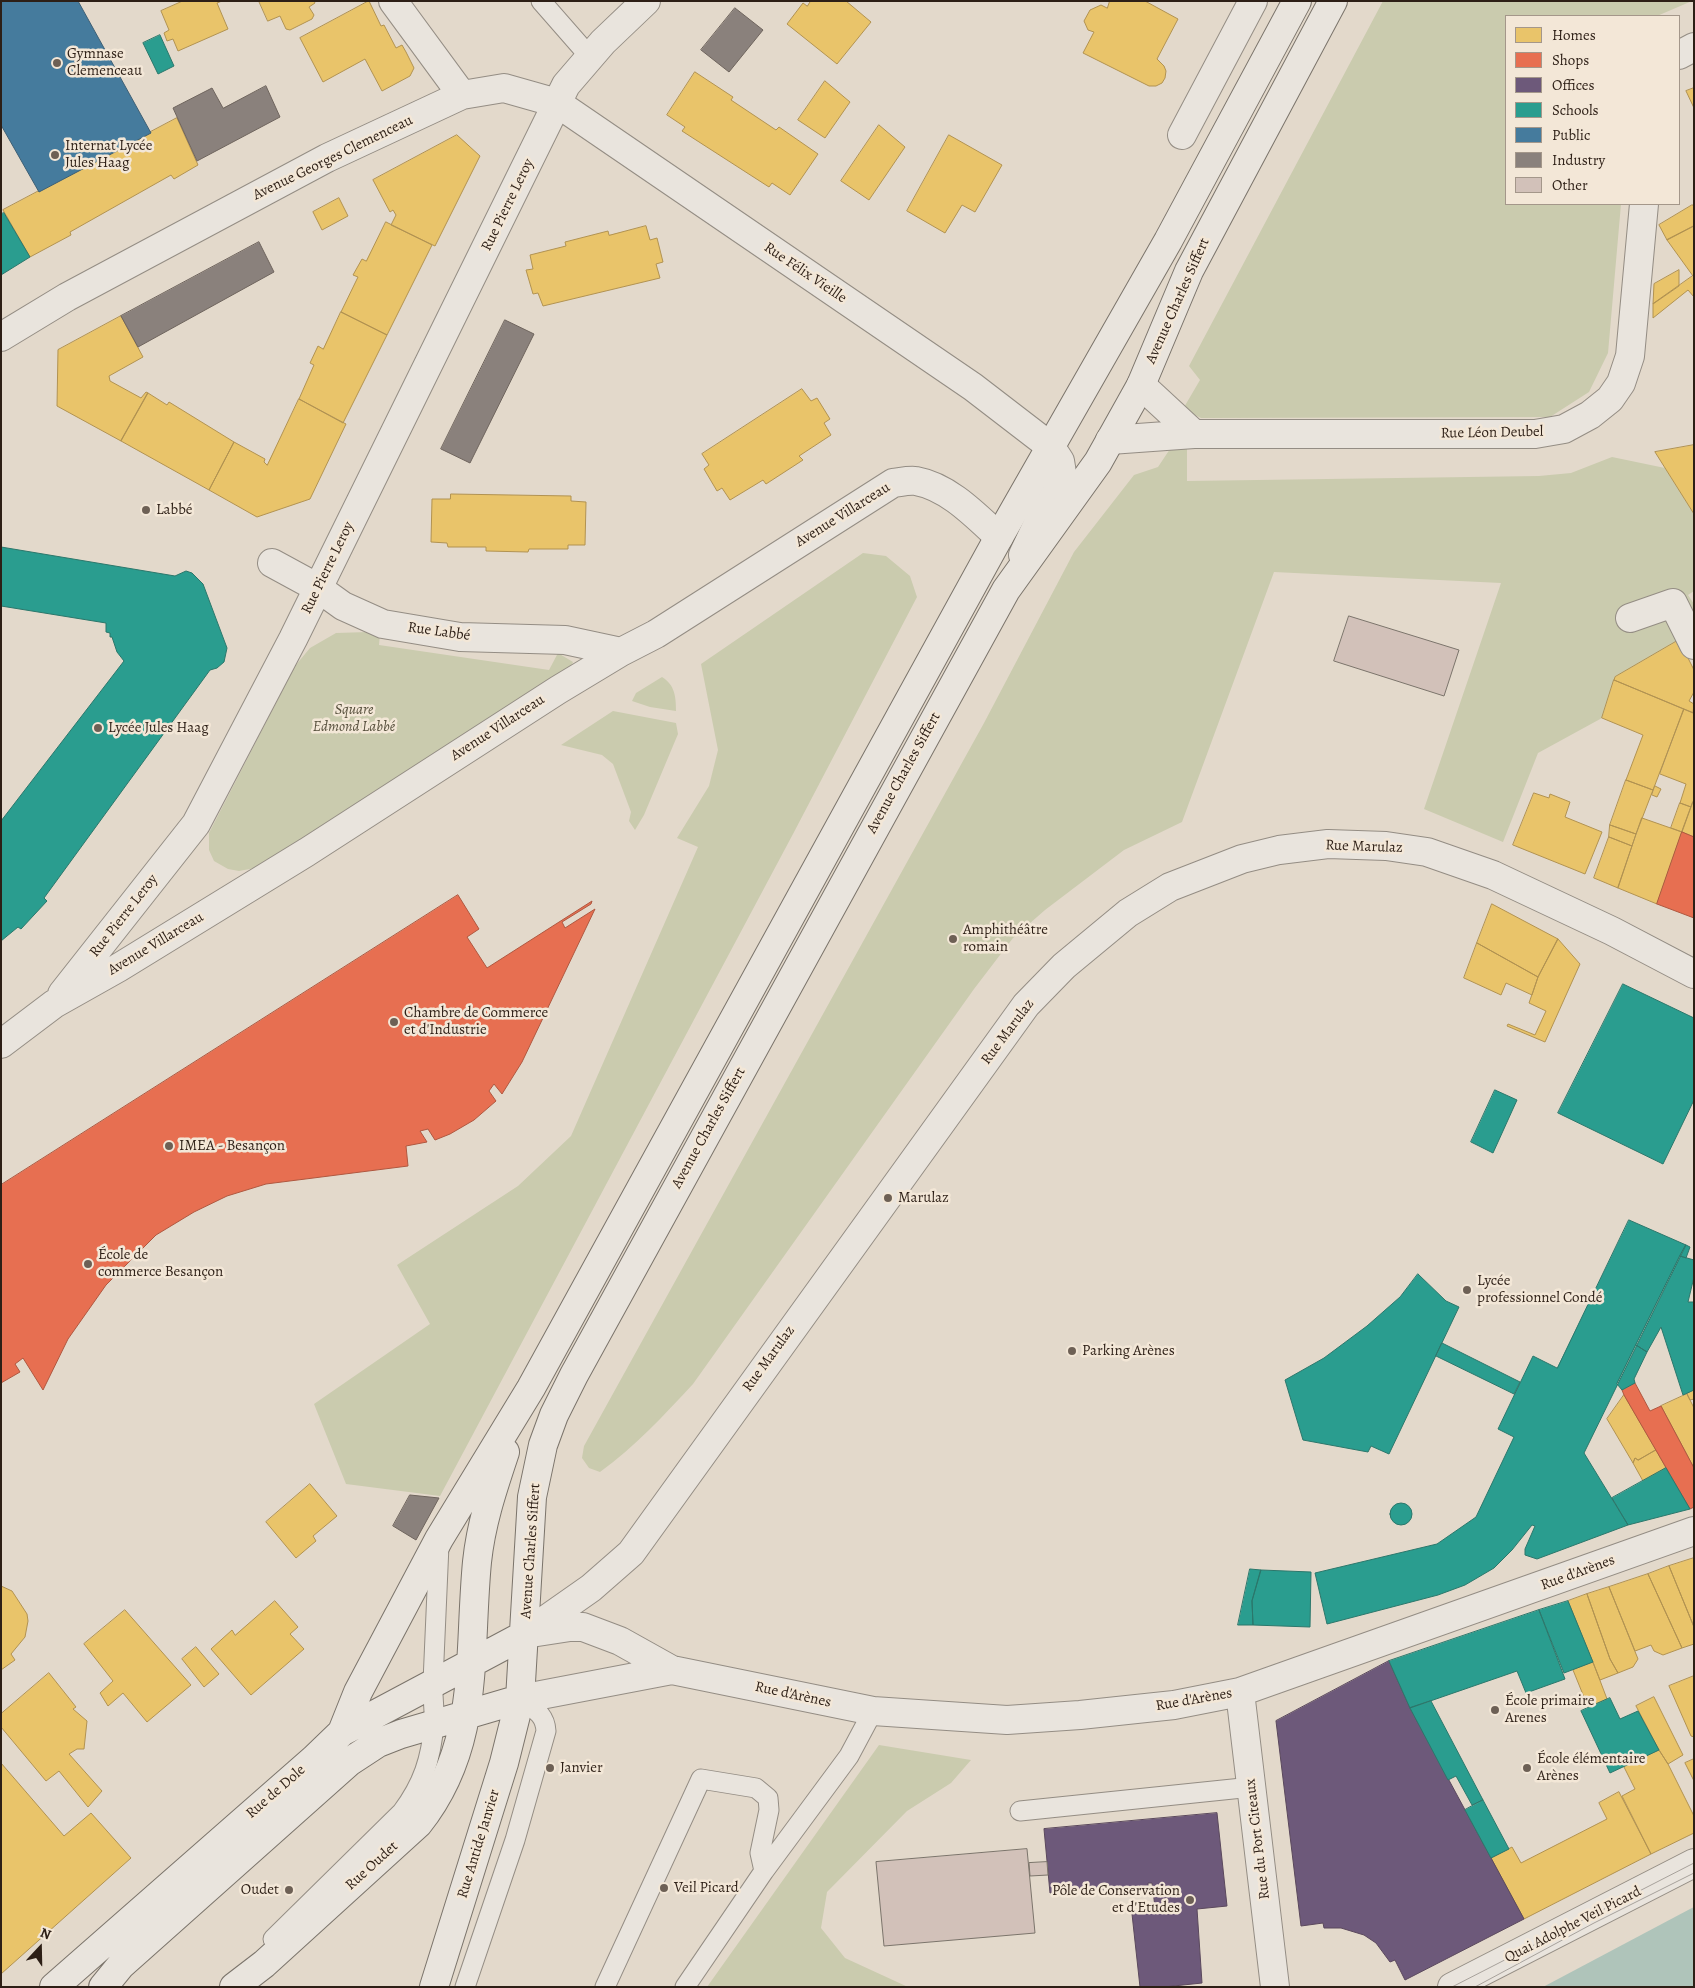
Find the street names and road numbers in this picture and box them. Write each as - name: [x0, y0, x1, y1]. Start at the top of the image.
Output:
- street label: Avenue Georges Clemenceau: [250, 111, 416, 205]
- street label: Rue Pierre Leroy: [478, 156, 538, 254]
- street label: Avenue Charles Siffert: [1142, 235, 1214, 367]
- street label: Rue Félix Vieille: [760, 239, 850, 307]
- street label: Rue Léon Deubel: [1440, 423, 1544, 443]
- street label: Avenue Villarceau: [792, 479, 894, 551]
- street label: Rue Pierre Leroy: [298, 519, 358, 617]
- street label: Rue Labbé: [407, 619, 471, 645]
- street label: Avenue Villarceau: [448, 691, 548, 765]
- street label: Avenue Charles Siffert: [863, 709, 945, 837]
- street label: Rue Marulaz: [1325, 837, 1403, 857]
- street label: Rue Pierre Leroy: [86, 871, 162, 961]
- street label: Avenue Villarceau: [105, 908, 207, 980]
- street label: Rue Marulaz: [977, 996, 1039, 1068]
- street label: Avenue Charles Siffert: [668, 1064, 750, 1192]
- street label: Rue Marulaz: [739, 1322, 799, 1396]
- street label: Avenue Charles Siffert: [517, 1483, 545, 1619]
- street label: Rue d'Arènes: [1539, 1551, 1617, 1595]
- street label: Rue d'Arènes: [753, 1678, 833, 1712]
- street label: Rue d'Arènes: [1154, 1684, 1234, 1716]
- street label: Rue de Dole: [243, 1761, 309, 1823]
- street label: Rue du Port Citeaux: [1242, 1778, 1274, 1900]
- street label: Rue Antide Janvier: [454, 1787, 504, 1901]
- street label: Rue Oudet: [342, 1838, 402, 1894]
- street label: Quai Adolphe Veil Picard: [1502, 1883, 1644, 1967]

